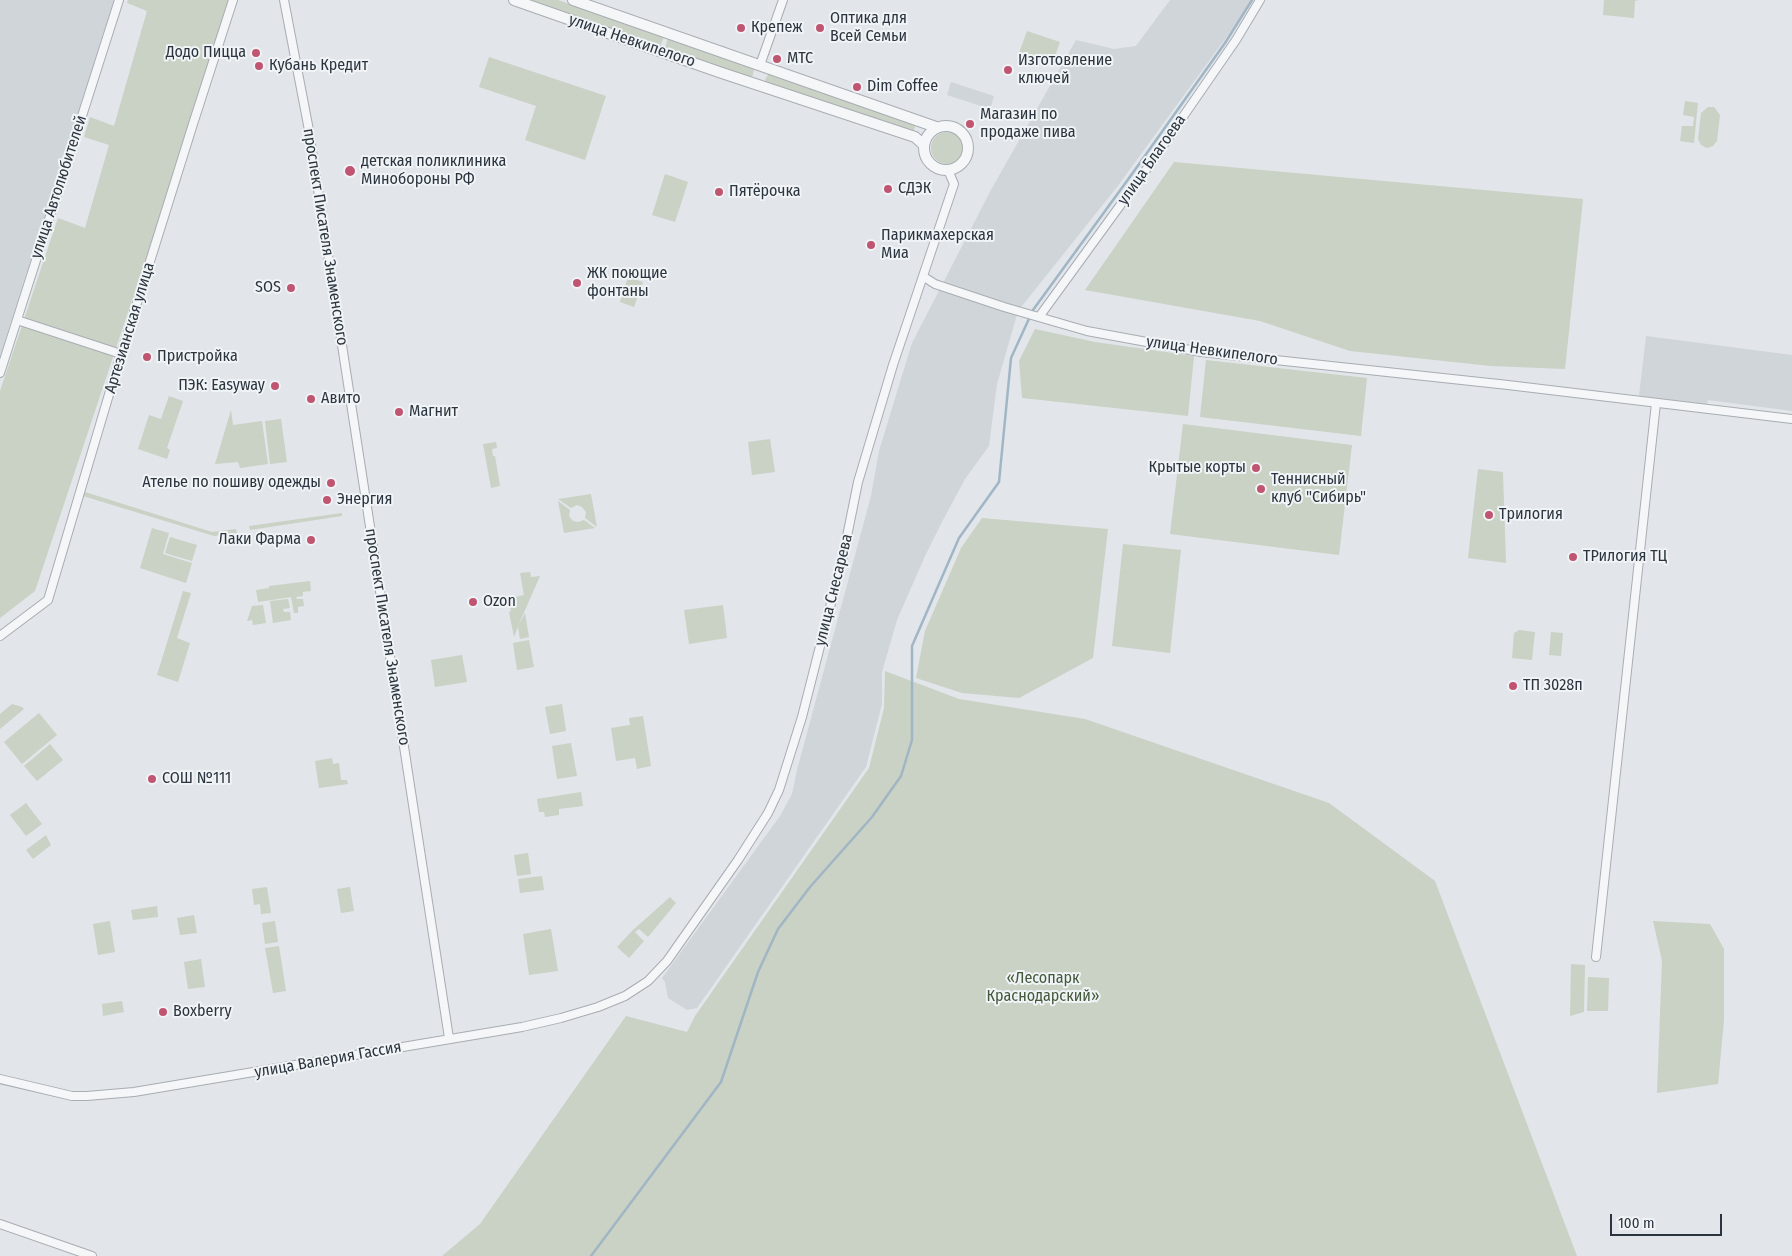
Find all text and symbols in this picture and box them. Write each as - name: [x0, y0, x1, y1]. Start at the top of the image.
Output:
- place label: Оптика для Всей Семьи: [830, 9, 907, 47]
- street label: улица Невкипелого: [566, 10, 698, 72]
- place label: Крепеж: [751, 18, 802, 38]
- marker: Крепеж: [735, 22, 747, 34]
- marker: Оптика для Всей Семьи: [814, 22, 826, 34]
- place label: Додо Пицца: [166, 43, 246, 63]
- marker: Додо Пицца: [250, 47, 262, 59]
- place label: МТС: [787, 49, 813, 69]
- place label: Изготовление ключей: [1018, 51, 1112, 89]
- marker: МТС: [771, 53, 783, 65]
- place label: Кубань Кредит: [269, 56, 368, 76]
- marker: Кубань Кредит: [253, 60, 265, 72]
- marker: Изготовление ключей: [1002, 64, 1014, 76]
- place label: Dim Coffee: [867, 77, 938, 97]
- marker: Dim Coffee: [851, 81, 863, 93]
- place label: Магазин по продаже пива: [980, 105, 1076, 143]
- street label: улица Благоева: [1114, 111, 1190, 209]
- street label: улица Автолюбителей: [27, 113, 91, 261]
- marker: Магазин по продаже пива: [964, 118, 976, 130]
- street label: проспект Писателя Знаменского: [298, 127, 352, 347]
- place label: детская поликлиника Минобороны РФ: [361, 152, 506, 190]
- marker: детская поликлиника Минобороны РФ: [343, 164, 357, 178]
- place label: СДЭК: [898, 179, 931, 199]
- place label: Пятёрочка: [729, 182, 801, 202]
- marker: СДЭК: [882, 183, 894, 195]
- marker: Пятёрочка: [713, 186, 725, 198]
- place label: Парикмахерская Миа: [881, 226, 994, 264]
- marker: Парикмахерская Миа: [865, 239, 877, 251]
- street label: Артезианская улица: [101, 260, 159, 396]
- place label: ЖК поющие фонтаны: [587, 264, 667, 302]
- marker: ЖК поющие фонтаны: [571, 277, 583, 289]
- place label: SOS: [255, 278, 281, 298]
- marker: SOS: [285, 282, 297, 294]
- street label: улица Невкипелого: [1145, 332, 1279, 370]
- place label: Пристройка: [157, 347, 238, 367]
- marker: Пристройка: [141, 351, 153, 363]
- place label: ПЭК: Easyway: [178, 376, 265, 396]
- marker: ПЭК: Easyway: [269, 380, 281, 392]
- place label: Авито: [321, 389, 361, 409]
- marker: Авито: [305, 393, 317, 405]
- place label: Магнит: [409, 402, 458, 422]
- marker: Магнит: [393, 406, 405, 418]
- place label: Крытые корты: [1148, 458, 1246, 478]
- marker: Крытые корты: [1250, 462, 1262, 474]
- place label: Теннисный клуб "Сибирь": [1271, 470, 1366, 508]
- place label: Ателье по пошиву одежды: [142, 473, 321, 493]
- marker: Ателье по пошиву одежды: [325, 477, 337, 489]
- marker: Теннисный клуб "Сибирь": [1255, 483, 1267, 495]
- place label: Энергия: [337, 490, 392, 510]
- marker: Энергия: [321, 494, 333, 506]
- place label: Трилогия: [1499, 505, 1563, 525]
- marker: Трилогия: [1483, 509, 1495, 521]
- street label: проспект Писателя Знаменского: [360, 527, 414, 747]
- place label: Лаки Фарма: [218, 530, 301, 550]
- street label: улица Снесарева: [811, 532, 857, 648]
- marker: Лаки Фарма: [305, 534, 317, 546]
- place label: ТРилогия ТЦ: [1583, 547, 1667, 567]
- marker: ТРилогия ТЦ: [1567, 551, 1579, 563]
- place label: Ozon: [483, 592, 516, 612]
- marker: Ozon: [467, 596, 479, 608]
- place label: ТП 3028п: [1523, 676, 1583, 696]
- marker: ТП 3028п: [1507, 680, 1519, 692]
- place label: СОШ №111: [162, 769, 231, 789]
- marker: СОШ №111: [146, 773, 158, 785]
- park label: «Лесопарк Краснодарский»: [987, 969, 1099, 1007]
- place label: Boxberry: [173, 1002, 232, 1022]
- marker: Boxberry: [157, 1006, 169, 1018]
- street label: улица Валерия Гассия: [253, 1038, 403, 1082]
- scale bar: [1612, 1204, 1724, 1236]
- text: 100 m: [1618, 1214, 1655, 1232]

